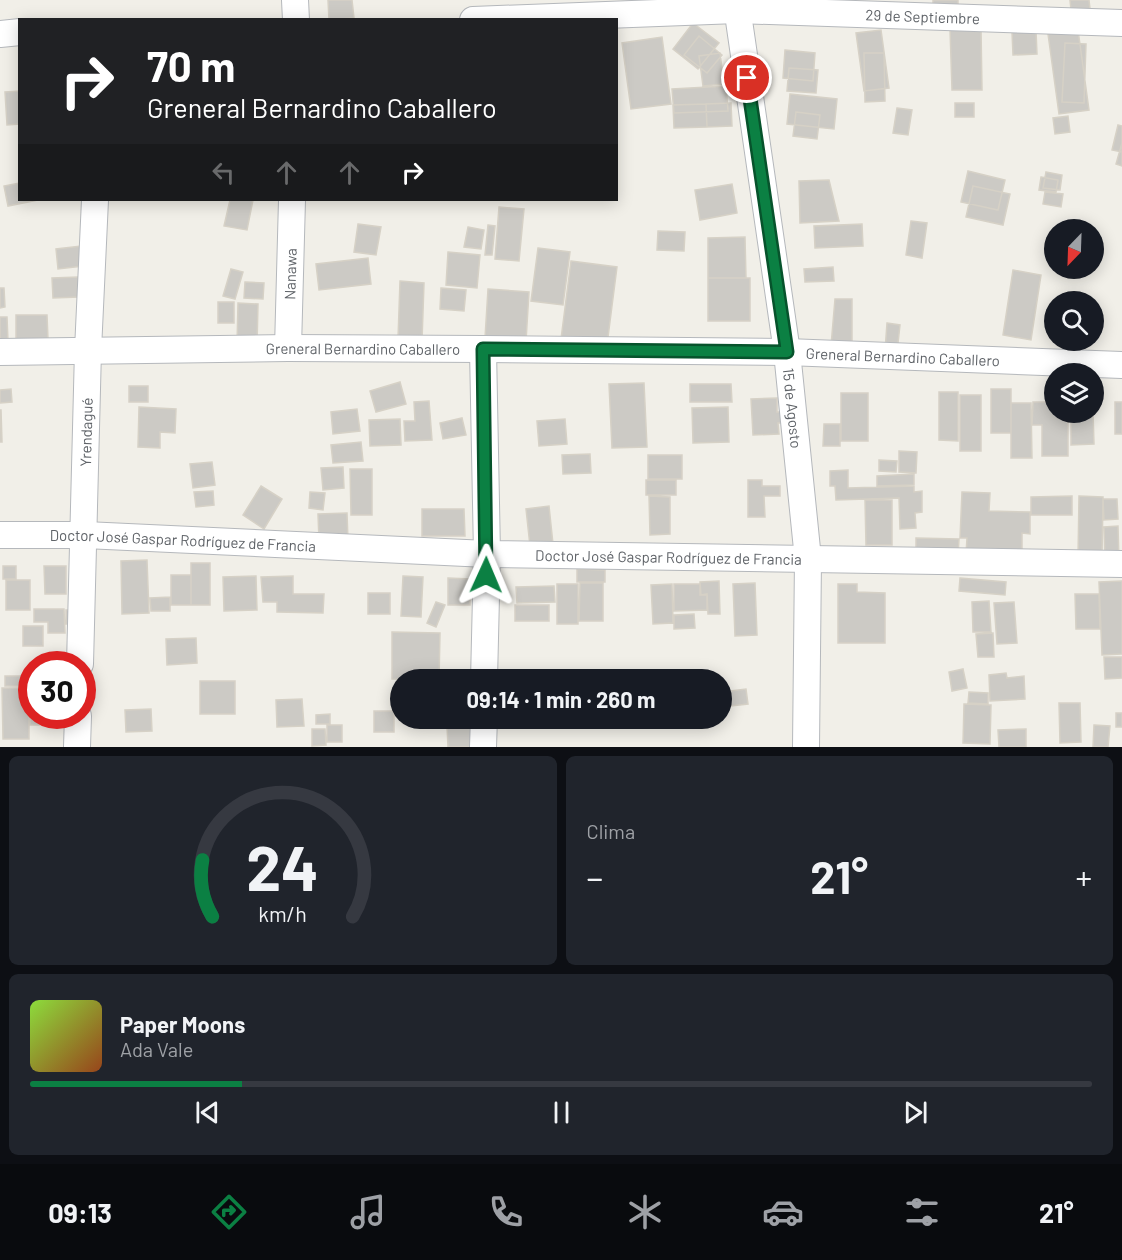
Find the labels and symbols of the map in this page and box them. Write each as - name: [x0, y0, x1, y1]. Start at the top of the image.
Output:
- street label: 29 de Septiembre: [865, 5, 980, 27]
- pin: [721, 52, 772, 103]
- north arrow: [1044, 219, 1104, 279]
- street label: Nanawa: [280, 248, 300, 300]
- street label: Greneral Bernardino Caballero: [266, 339, 460, 358]
- street label: Greneral Bernardino Caballero: [805, 344, 1000, 369]
- street label: 15 de Agosto: [780, 367, 806, 449]
- street label: Yrendagué: [76, 397, 96, 467]
- street label: Doctor José Gaspar Rodríguez de Francia: [50, 526, 316, 555]
- position arrow: [454, 543, 518, 607]
- street label: Doctor José Gaspar Rodríguez de Francia: [535, 546, 802, 568]
- speed limit sign: 30: [18, 651, 96, 729]

